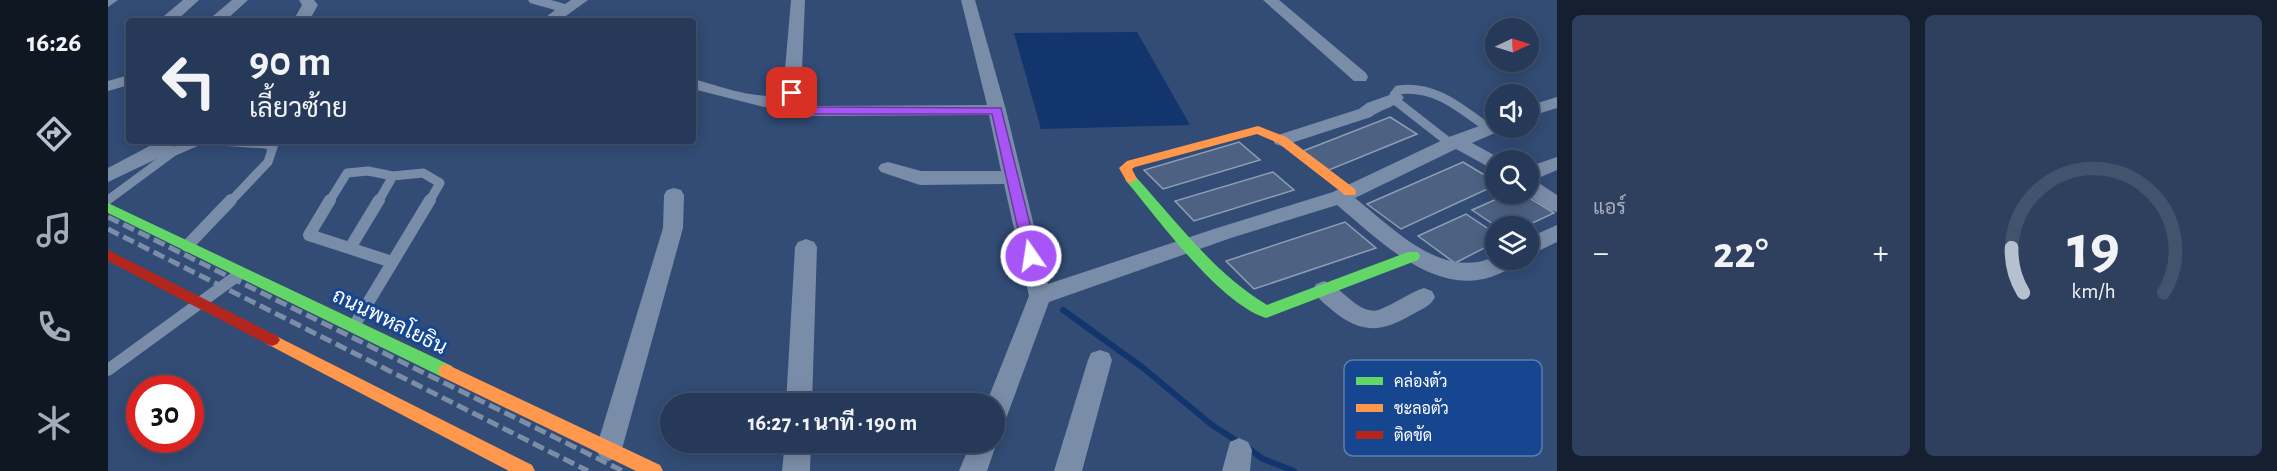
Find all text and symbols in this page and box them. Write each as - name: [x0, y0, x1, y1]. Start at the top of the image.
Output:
- north arrow: [1485, 18, 1539, 72]
- map controls: [1485, 18, 1539, 270]
- text: 16:26: [27, 29, 81, 56]
- text: 90 m: [249, 41, 331, 83]
- icon: left: [150, 42, 228, 120]
- pin: [766, 67, 817, 118]
- icon: arrive: [775, 76, 808, 109]
- button: sound: [1485, 84, 1539, 138]
- text: เลี้ยวซ้าย: [249, 95, 347, 122]
- icon: directions: [33, 113, 75, 155]
- button: search: [1485, 150, 1539, 204]
- text: แอร์: [1593, 198, 1626, 218]
- icon: music: [33, 209, 75, 251]
- button: layers: [1485, 216, 1539, 270]
- text: 19: [2067, 217, 2120, 279]
- position arrow: [999, 224, 1063, 288]
- text: 22°: [1713, 231, 1769, 276]
- text: −: [1593, 237, 1609, 270]
- text: +: [1873, 237, 1888, 270]
- text: km/h: [2071, 281, 2115, 302]
- street label: ถนนพหลโยธิน: [329, 282, 452, 358]
- icon: phone: [33, 306, 75, 348]
- legend: [1344, 360, 1542, 456]
- text: คล่องตัว: [1394, 371, 1448, 390]
- speed limit sign: 30: [126, 375, 204, 453]
- text: ชะลอตัว: [1394, 398, 1449, 417]
- icon: climate: [33, 402, 75, 444]
- text: 16:27 · 1 นาที · 190 m: [748, 412, 917, 434]
- text: ติดขัด: [1394, 425, 1432, 444]

